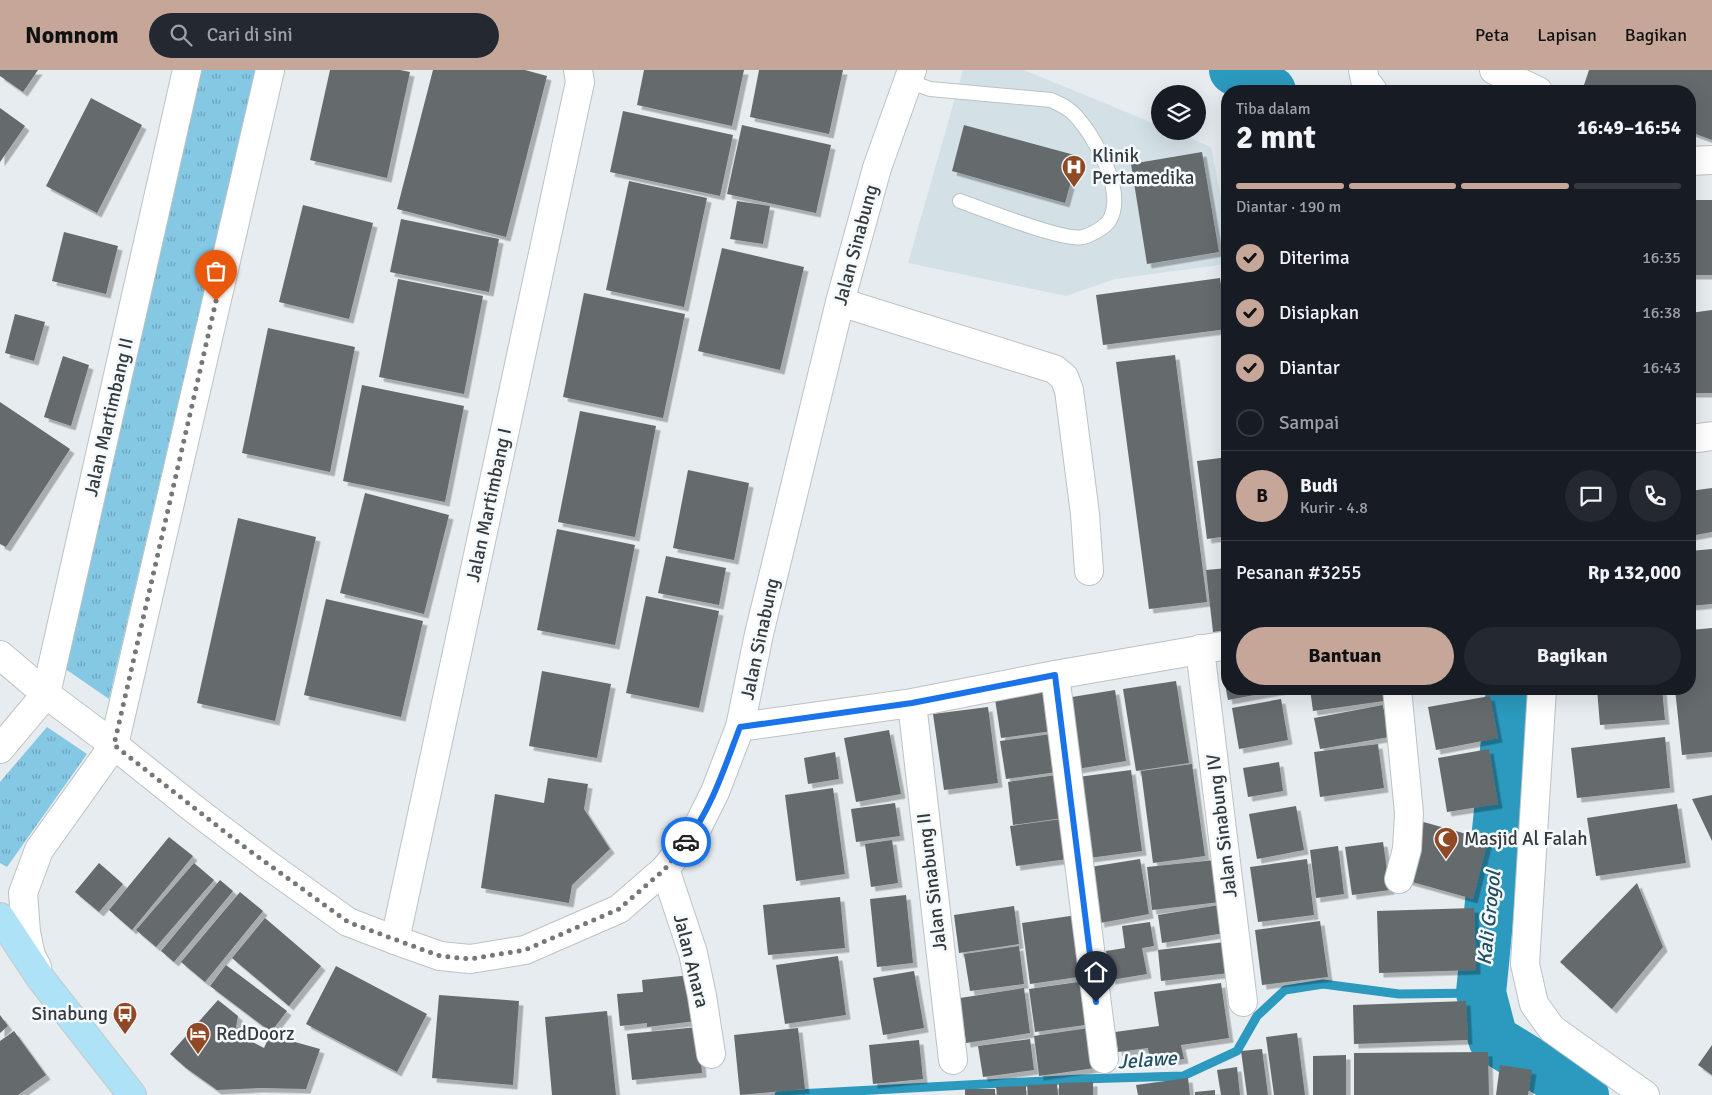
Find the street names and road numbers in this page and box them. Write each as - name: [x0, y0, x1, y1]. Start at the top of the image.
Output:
- street label: Jalan Sinabung: [828, 182, 884, 308]
- street label: Jalan Martimbang II: [79, 335, 139, 499]
- street label: Jalan Martimbang I: [461, 426, 517, 584]
- street label: Jalan Sinabung: [735, 576, 785, 702]
- street label: Jalan Sinabung IV: [1201, 753, 1243, 899]
- street label: Jalan Sinabung II: [912, 811, 952, 953]
- street label: Jalan Anara: [668, 912, 714, 1010]

